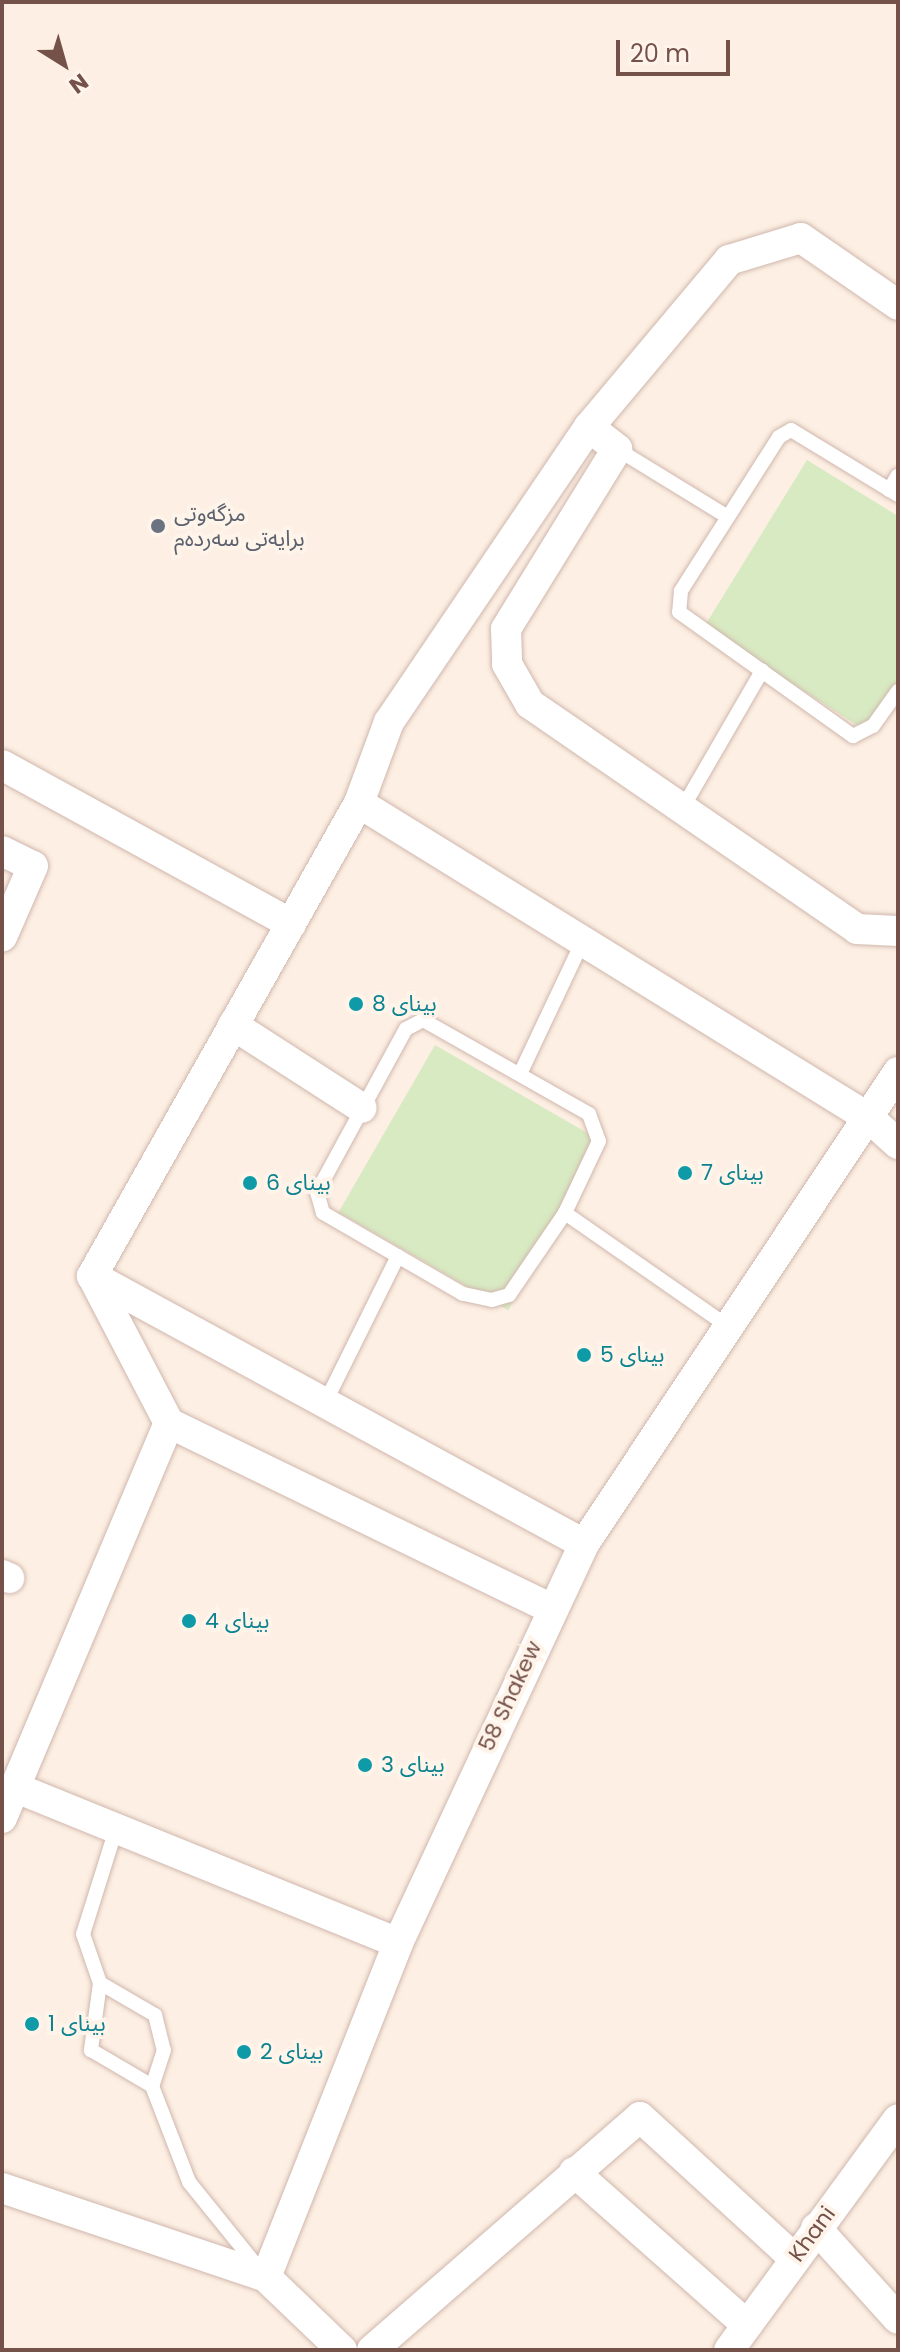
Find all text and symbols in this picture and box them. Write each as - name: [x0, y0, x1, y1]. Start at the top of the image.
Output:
- north arrow: [24, 24, 104, 104]
- scale bar: [620, 24, 734, 74]
- text: 20 m: [630, 37, 690, 70]
- text: N: [63, 66, 95, 101]
- place label: مزگەوتی برایەتی سەردەم: [174, 500, 305, 552]
- marker: مزگەوتی برایەتی سەردەم: [149, 517, 167, 535]
- place label: بيناى 8: [372, 991, 437, 1017]
- marker: بيناى 8: [347, 995, 365, 1013]
- place label: بيناى 7: [701, 1160, 764, 1186]
- marker: بيناى 7: [676, 1164, 694, 1182]
- place label: بيناى 6: [266, 1170, 331, 1196]
- marker: بيناى 6: [241, 1174, 259, 1192]
- place label: بيناى 5: [600, 1342, 664, 1368]
- marker: بيناى 5: [575, 1346, 593, 1364]
- place label: بيناى 4: [205, 1608, 270, 1634]
- marker: بيناى 4: [180, 1612, 198, 1630]
- street label: 58 Shakew: [473, 1637, 547, 1755]
- place label: بيناى 3: [381, 1752, 445, 1778]
- marker: بيناى 3: [356, 1756, 374, 1774]
- place label: بيناى 1: [48, 2011, 106, 2037]
- marker: بيناى 1: [23, 2015, 41, 2033]
- place label: بيناى 2: [260, 2039, 323, 2065]
- marker: بيناى 2: [235, 2043, 253, 2061]
- street label: Khani: [783, 2201, 841, 2267]

